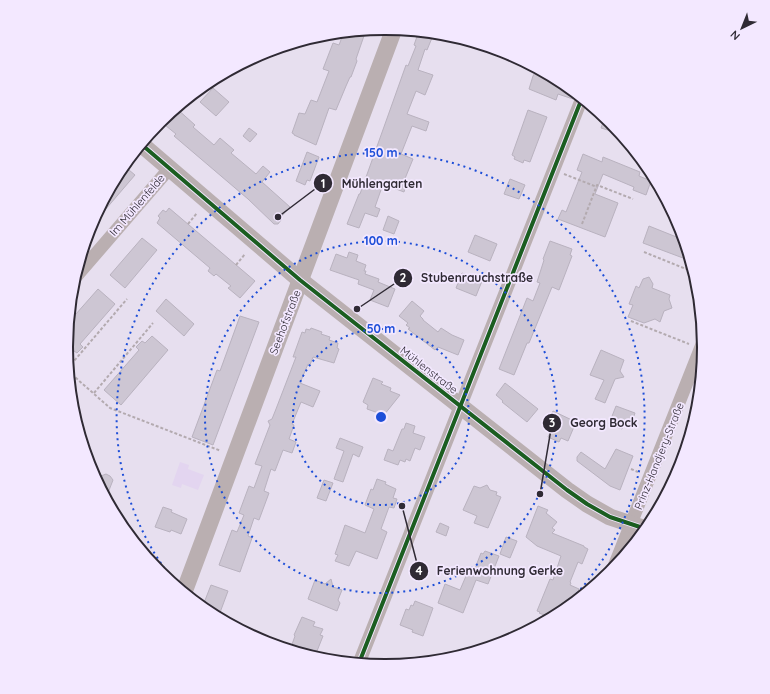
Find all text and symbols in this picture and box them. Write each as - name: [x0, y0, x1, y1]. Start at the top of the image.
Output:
- north arrow: [722, 8, 762, 48]
- text: N: [727, 27, 743, 43]
- text: 150 m: [364, 145, 398, 160]
- street label: Im Mühlenfelde: [106, 171, 168, 239]
- callout: Mühlengarten: [313, 171, 430, 195]
- text: 1: [321, 176, 325, 191]
- text: Mühlengarten: [342, 176, 422, 191]
- text: 100 m: [364, 233, 398, 248]
- callout: Stubenrauchstraße: [393, 266, 541, 290]
- text: 2: [400, 270, 407, 285]
- text: Stubenrauchstraße: [421, 270, 533, 285]
- street label: Seehofstraße: [266, 288, 304, 356]
- text: 50 m: [367, 321, 395, 336]
- street label: Mühlenstraße: [397, 343, 461, 397]
- street label: Prinz-Handjery-Straße: [631, 400, 687, 512]
- centre of rings: [374, 410, 388, 424]
- callout: Georg Bock: [542, 411, 645, 435]
- text: 3: [549, 415, 555, 430]
- text: Georg Bock: [570, 415, 638, 430]
- callout: Ferienwohnung Gerke: [409, 559, 571, 583]
- text: 4: [415, 563, 423, 578]
- text: Ferienwohnung Gerke: [437, 563, 563, 578]

